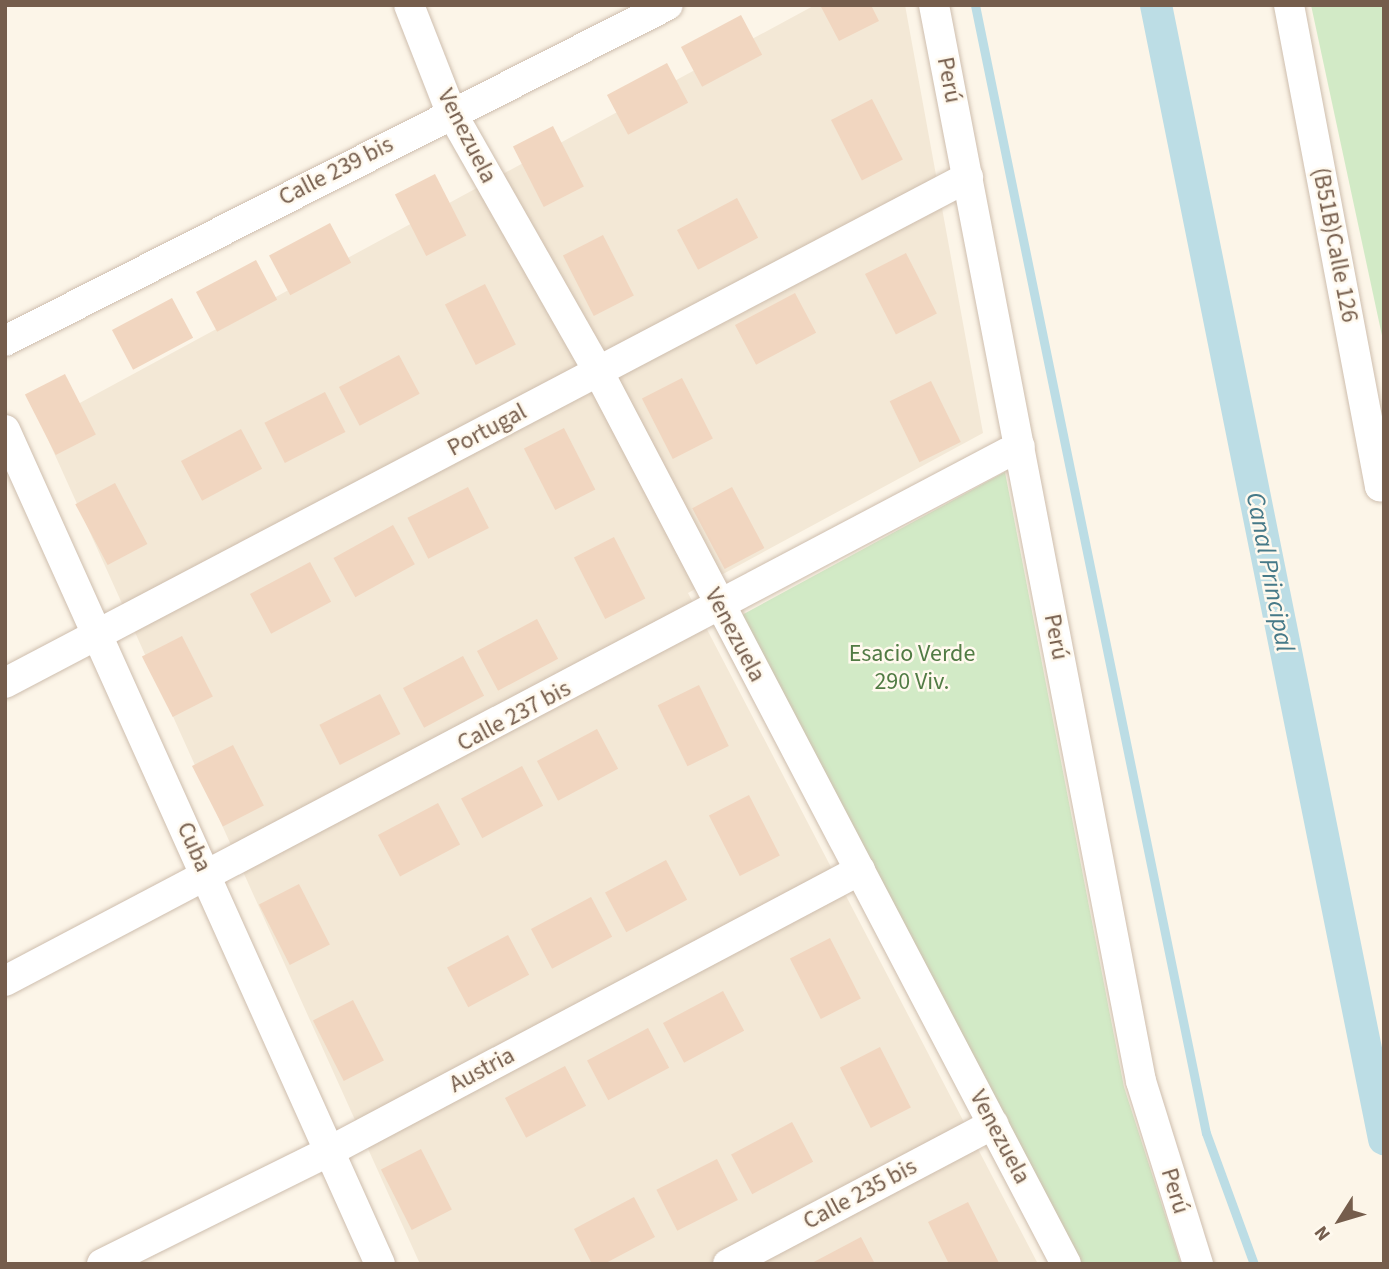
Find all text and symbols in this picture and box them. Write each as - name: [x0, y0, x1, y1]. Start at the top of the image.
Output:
- street label: Perú: [930, 55, 968, 105]
- street label: Venezuela: [431, 84, 503, 188]
- street label: Calle 239 bis: [274, 130, 398, 212]
- street label: (B51B)Calle 126: [1306, 165, 1364, 325]
- street label: Portugal: [443, 397, 531, 463]
- water label: Canal Principal: [1239, 489, 1301, 655]
- street label: Venezuela: [698, 583, 772, 687]
- street label: Perú: [1037, 612, 1075, 662]
- park label: Esacio Verde 290 Viv.: [849, 640, 975, 696]
- street label: Calle 237 bis: [452, 674, 576, 758]
- street label: Cuba: [170, 818, 218, 876]
- street label: Austria: [444, 1041, 520, 1099]
- street label: Venezuela: [963, 1085, 1037, 1189]
- street label: Calle 235 bis: [798, 1152, 922, 1236]
- street label: Perú: [1154, 1165, 1196, 1217]
- north arrow: [1305, 1185, 1375, 1255]
- text: N: [1308, 1220, 1337, 1246]

